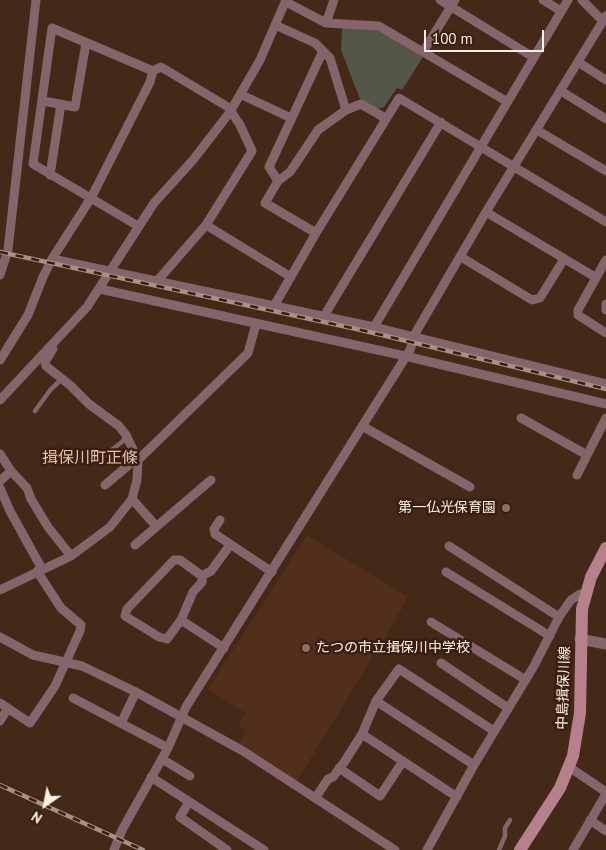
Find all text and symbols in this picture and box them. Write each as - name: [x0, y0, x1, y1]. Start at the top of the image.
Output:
- scale bar: [426, 20, 546, 52]
- text: 100 m: [432, 29, 473, 48]
- district label: 揖保川町正條: [42, 448, 138, 468]
- place label: 第一仏光保育園: [398, 500, 496, 516]
- marker: 第一仏光保育園: [500, 502, 512, 514]
- place label: たつの市立揖保川中学校: [316, 640, 470, 656]
- marker: たつの市立揖保川中学校: [300, 642, 312, 654]
- street label: 中島揖保川線: [554, 646, 574, 730]
- north arrow: [20, 780, 70, 830]
- text: N: [28, 808, 46, 828]

